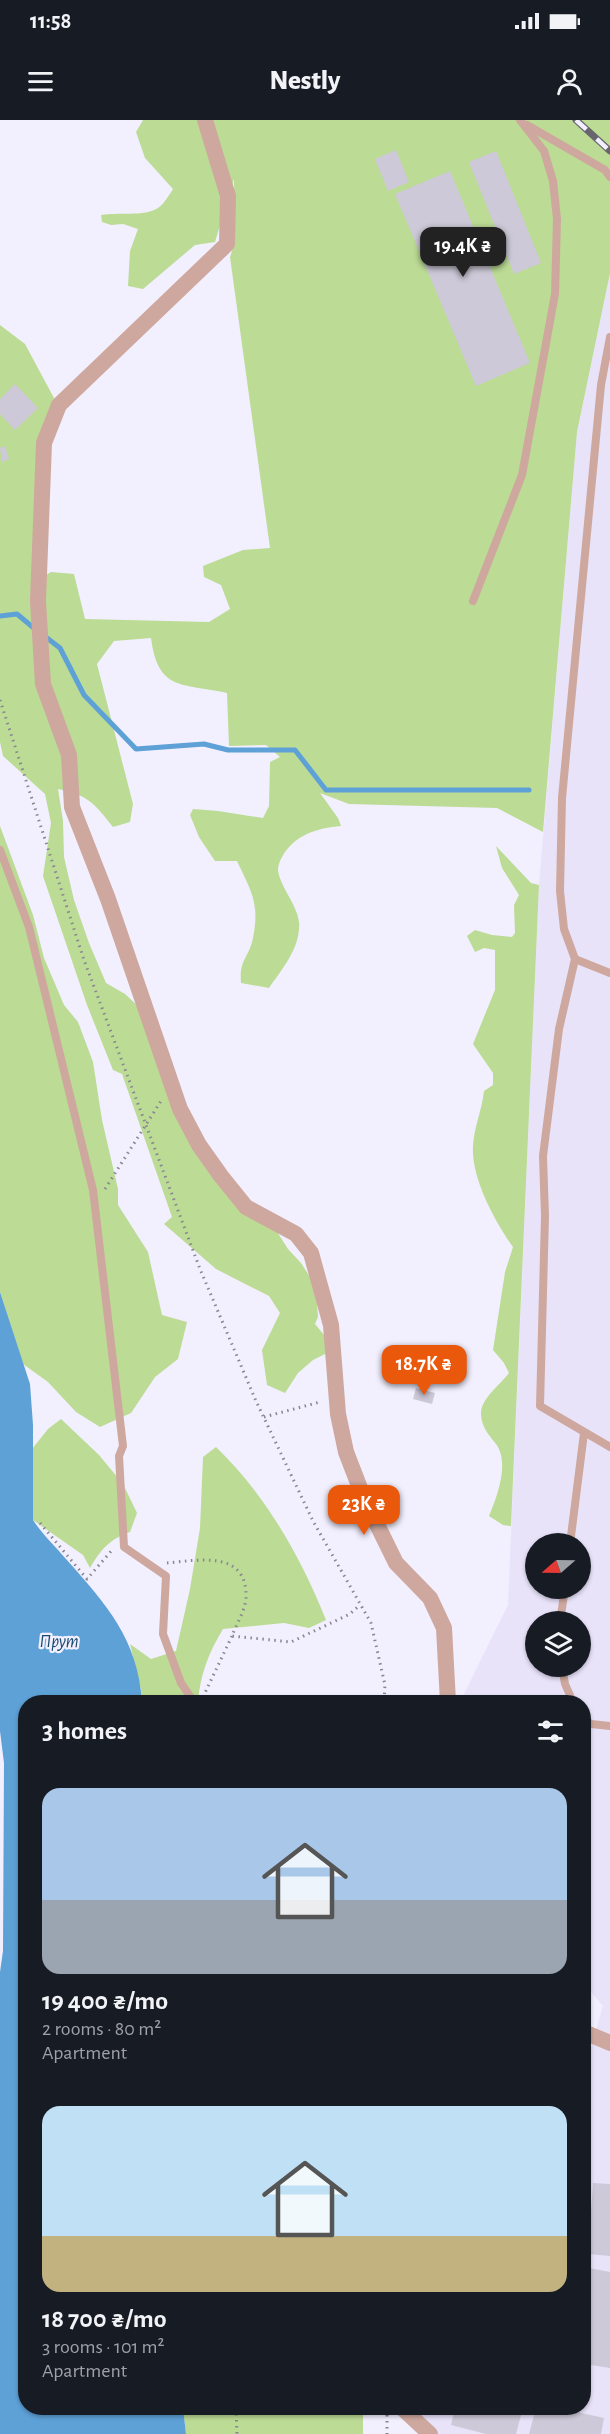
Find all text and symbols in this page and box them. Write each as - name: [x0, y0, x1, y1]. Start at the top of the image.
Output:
- text: 11:58: [30, 10, 71, 32]
- icon: menu: [24, 65, 57, 98]
- icon: person: [553, 65, 586, 98]
- text: Nestly: [270, 67, 340, 94]
- pin: 19.4K ₴: [408, 227, 518, 278]
- text: 19.4K ₴: [434, 236, 492, 256]
- pin: 18.7K ₴: [369, 1345, 479, 1396]
- text: 18.7K ₴: [396, 1354, 452, 1374]
- pin: 23K ₴: [322, 1485, 406, 1536]
- text: 23K ₴: [342, 1494, 386, 1514]
- north arrow: [525, 1533, 591, 1599]
- map controls: [525, 1533, 591, 1677]
- button: layers: [525, 1611, 591, 1677]
- water label: Прут: [39, 1633, 79, 1651]
- icon: filters: [534, 1715, 567, 1748]
- text: 3 homes: [42, 1718, 127, 1744]
- icon: home: [251, 1827, 359, 1935]
- text: 19 400 ₴/mo: [42, 1988, 168, 2014]
- text: 2 rooms · 80 m²: [42, 2019, 161, 2039]
- text: Apartment: [42, 2043, 127, 2063]
- icon: home: [251, 2145, 359, 2253]
- text: 18 700 ₴/mo: [42, 2306, 167, 2332]
- text: 3 rooms · 101 m²: [42, 2337, 165, 2357]
- text: Apartment: [42, 2361, 127, 2381]

